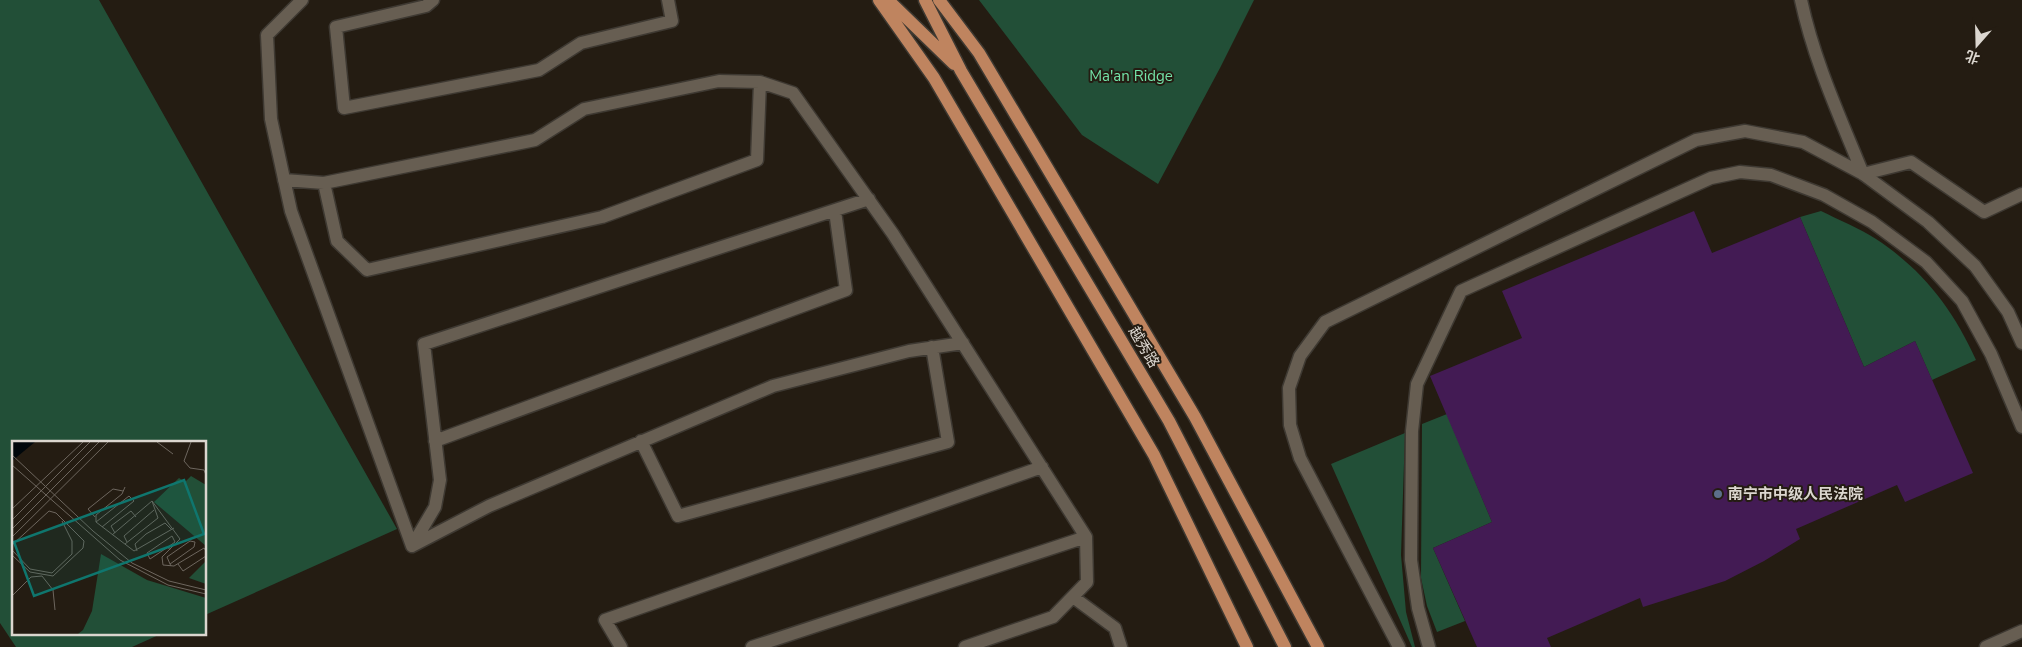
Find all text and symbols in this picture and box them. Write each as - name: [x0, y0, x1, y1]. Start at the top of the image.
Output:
- north arrow: [1952, 20, 2002, 70]
- text: 北: [1963, 45, 1983, 68]
- park label: Ma'an Ridge: [1089, 66, 1173, 86]
- street label: 越秀路: [1124, 323, 1164, 371]
- inset map: [12, 441, 206, 634]
- place label: 南宁市中级人民法院: [1728, 484, 1863, 504]
- marker: 南宁市中级人民法院: [1712, 488, 1724, 500]

